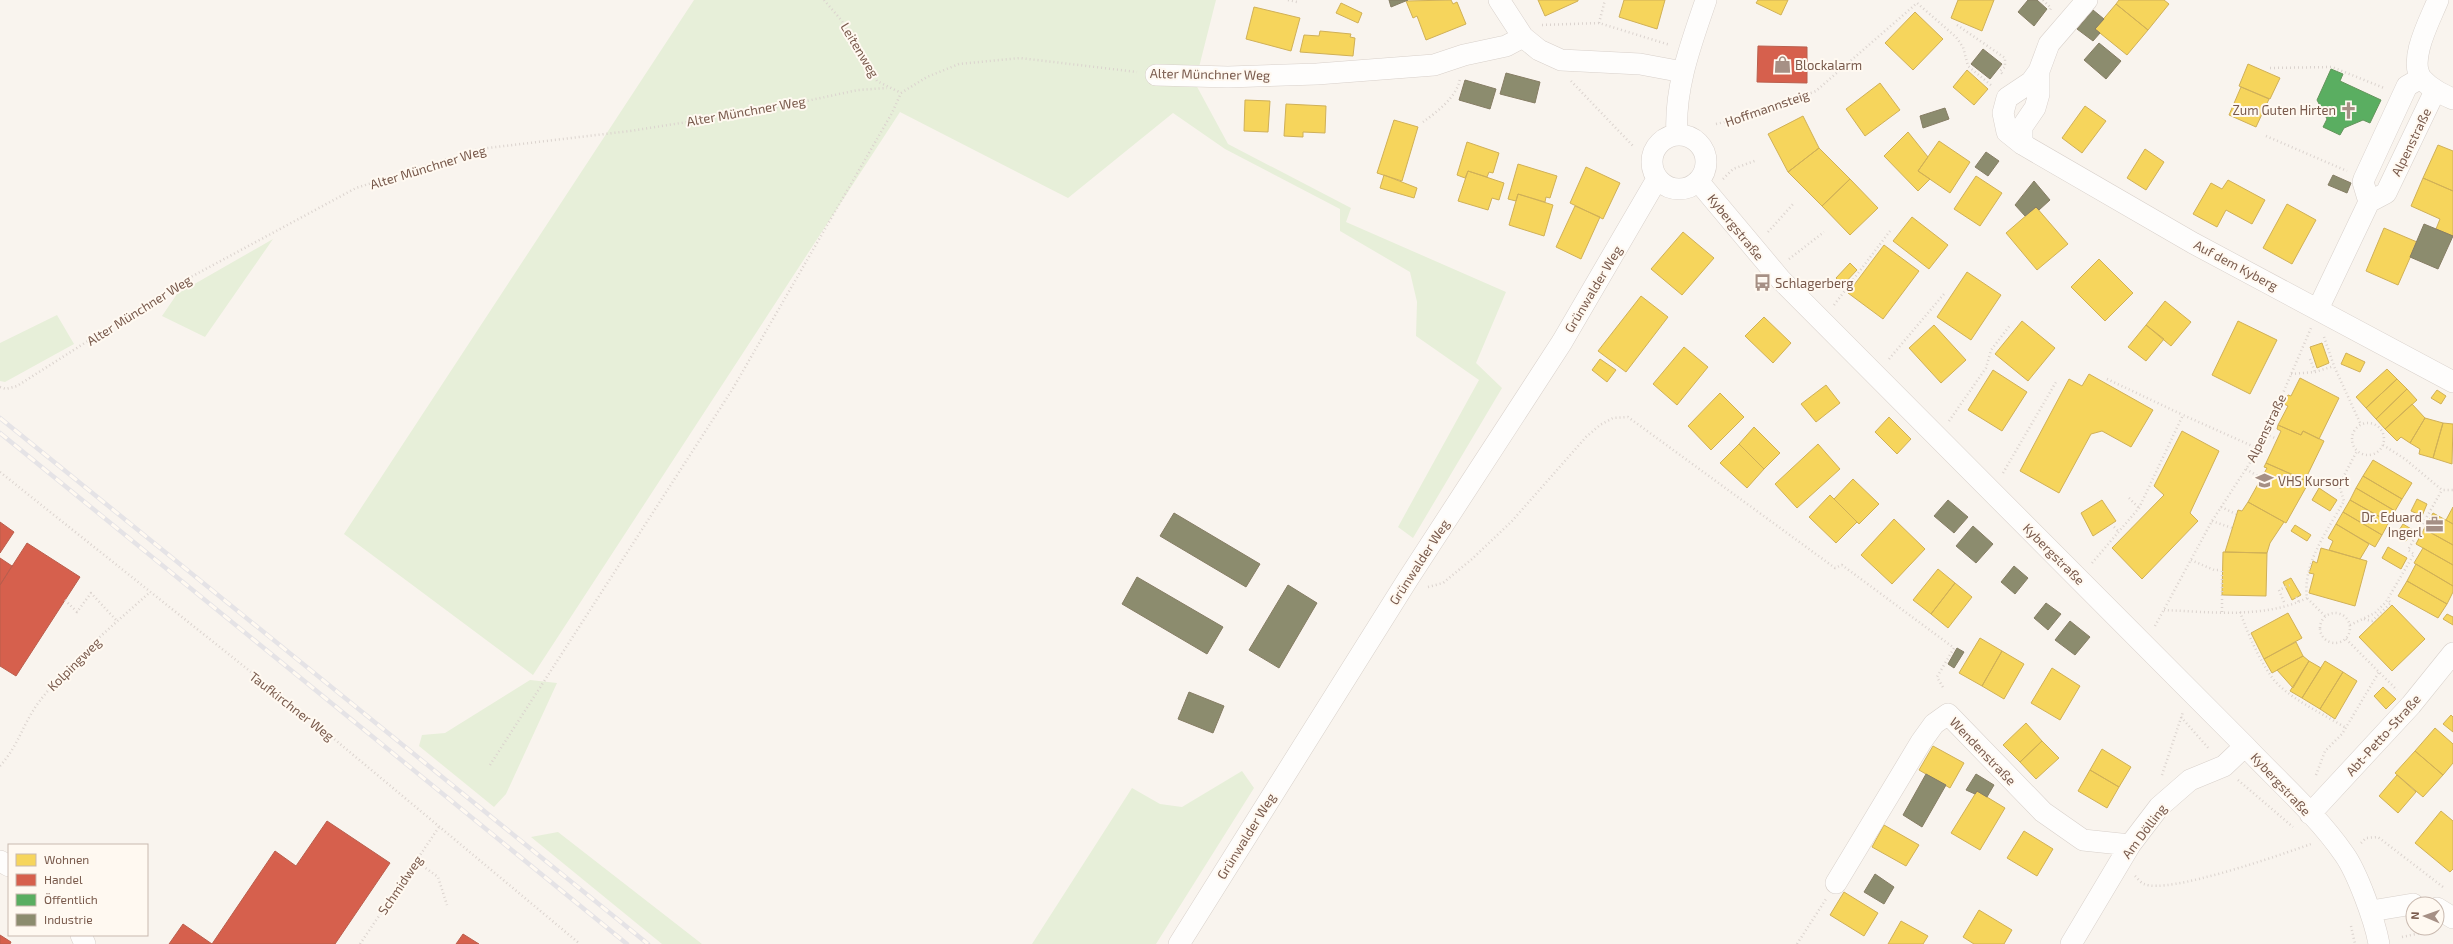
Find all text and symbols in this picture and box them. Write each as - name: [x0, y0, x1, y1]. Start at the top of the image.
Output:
- street label: Leitenweg: [837, 20, 883, 80]
- shop icon: Blockalarm: [1772, 55, 1792, 75]
- place label: Blockalarm: [1795, 57, 1862, 73]
- street label: Alter Münchner Weg: [1150, 65, 1270, 83]
- street label: Hoffmannsteig: [1723, 86, 1811, 130]
- street label: Alter Münchner Weg: [685, 93, 807, 129]
- church icon: Zum Guten Hirten: [2339, 100, 2359, 120]
- place label: Zum Guten Hirten: [2232, 102, 2336, 118]
- street label: Alpenstraße: [2388, 105, 2434, 179]
- street label: Alter Münchner Weg: [368, 142, 488, 192]
- street label: Kybergstraße: [1704, 191, 1768, 263]
- street label: Auf dem Kyberg: [2191, 236, 2281, 294]
- street label: Grünwalder Weg: [1561, 243, 1625, 335]
- street label: Alter Münchner Weg: [84, 271, 194, 349]
- bus stop icon: Schlagerberg: [1752, 273, 1772, 293]
- place label: Schlagerberg: [1775, 275, 1853, 291]
- street label: Alpenstraße: [2243, 391, 2289, 465]
- school or university icon: VHS Kursort: [2255, 471, 2275, 491]
- place label: VHS Kursort: [2278, 473, 2349, 489]
- place label: Dr. Eduard Ingerl: [2361, 509, 2422, 540]
- office icon: Dr. Eduard Ingerl: [2425, 514, 2445, 534]
- street label: Grünwalder Weg: [1385, 516, 1453, 608]
- street label: Kybergstraße: [2020, 520, 2088, 588]
- street label: Kolpingweg: [44, 634, 104, 694]
- street label: Taufkirchner Weg: [246, 668, 338, 744]
- street label: Abt-Petto-Straße: [2342, 691, 2424, 779]
- street label: Wendenstraße: [1947, 714, 2019, 788]
- street label: Kybergstraße: [2248, 749, 2314, 819]
- street label: Grünwalder Weg: [1213, 790, 1279, 882]
- street label: Am Dölling: [2118, 801, 2170, 861]
- legend: [8, 844, 148, 936]
- text: Wohnen: [44, 852, 89, 866]
- street label: Schmidweg: [374, 852, 426, 918]
- text: Handel: [44, 872, 83, 886]
- text: Öffentlich: [44, 892, 98, 906]
- north arrow: [2405, 896, 2445, 936]
- text: N: [2408, 911, 2421, 920]
- text: Industrie: [44, 912, 93, 926]

